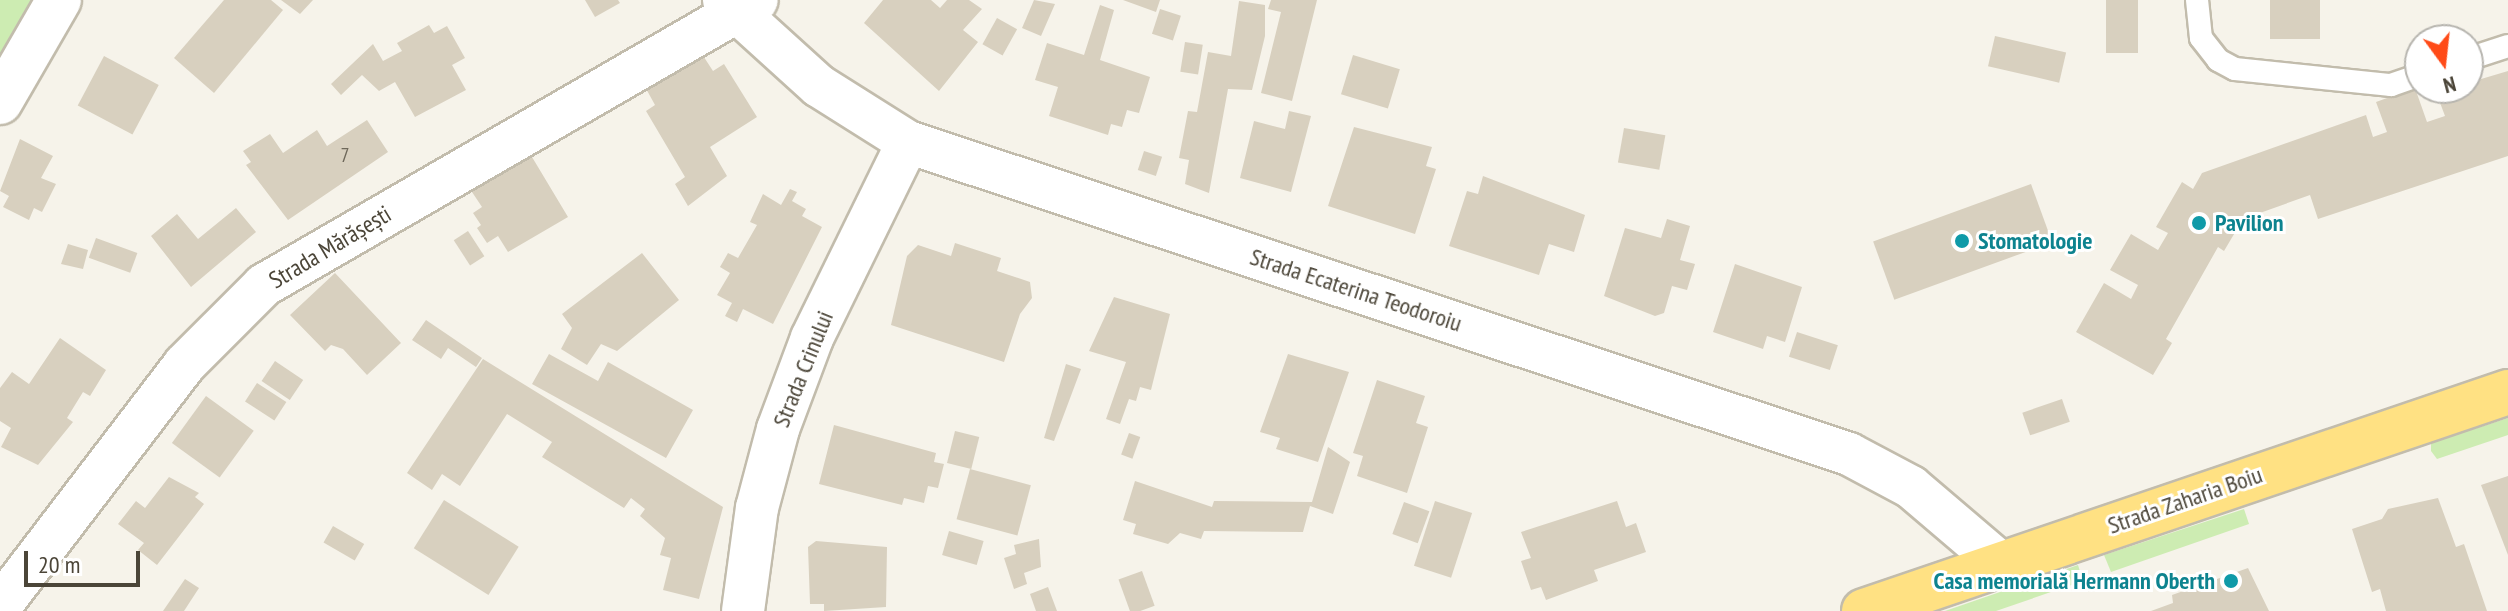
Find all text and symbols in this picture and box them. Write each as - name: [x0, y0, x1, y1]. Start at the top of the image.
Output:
- north arrow: [2404, 24, 2484, 104]
- text: N: [2440, 70, 2459, 100]
- house number: 7: [341, 143, 349, 167]
- street label: Strada Mărășești: [264, 199, 396, 295]
- place label: Pavilion: [2215, 209, 2283, 237]
- marker: Pavilion: [2190, 214, 2208, 232]
- place label: Stomatologie: [1978, 227, 2093, 255]
- marker: Stomatologie: [1953, 232, 1971, 250]
- street label: Strada Ecaterina Teodoroiu: [1246, 242, 1466, 338]
- street label: Strada Crinului: [767, 307, 839, 431]
- street label: Strada Zaharia Boiu: [2104, 460, 2266, 540]
- scale bar: [28, 535, 144, 585]
- text: 20 m: [38, 549, 80, 580]
- place label: Casa memorială Hermann Oberth: [1933, 567, 2215, 595]
- marker: Casa memorială Hermann Oberth: [2222, 572, 2240, 590]

